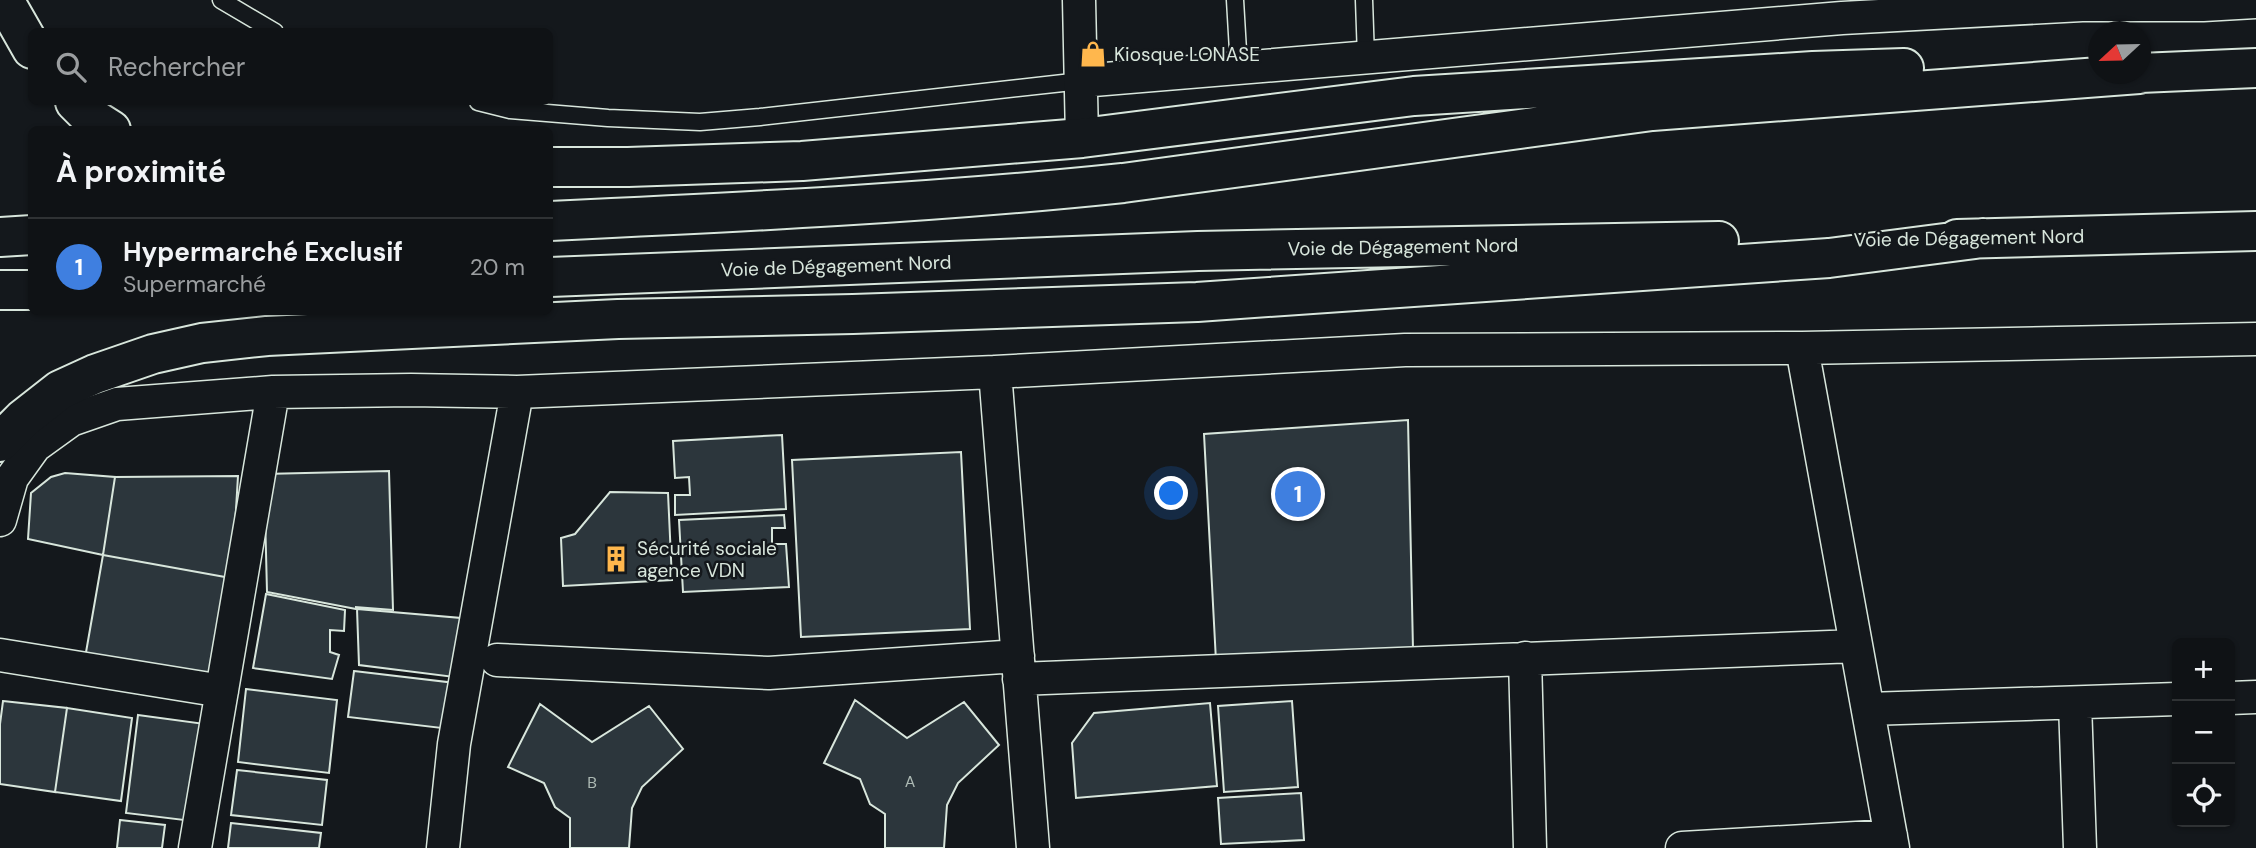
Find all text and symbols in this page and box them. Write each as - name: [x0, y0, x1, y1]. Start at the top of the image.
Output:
- north arrow: [2088, 21, 2151, 84]
- search box: [28, 28, 553, 105]
- shop icon: Kiosque LONASE: [1078, 39, 1108, 69]
- place label: Kiosque LONASE: [1114, 42, 1260, 67]
- icon: search: [52, 48, 90, 86]
- text: Rechercher: [108, 50, 245, 84]
- text: À proximité: [56, 152, 226, 191]
- street label: Voie de Dégagement Nord: [1853, 223, 2085, 253]
- street label: Voie de Dégagement Nord: [1287, 232, 1519, 262]
- text: Hypermarché Exclusif: [123, 235, 403, 269]
- street label: Voie de Dégagement Nord: [720, 249, 952, 283]
- text: 1: [75, 252, 83, 282]
- text: 20 m: [470, 252, 525, 282]
- text: Supermarché: [123, 269, 266, 299]
- pin: 1: [1275, 468, 1321, 520]
- your location: [1154, 476, 1188, 510]
- place label: Sécurité sociale agence VDN: [637, 536, 777, 583]
- building icon: Sécurité sociale agence VDN: [601, 544, 631, 574]
- map controls: [2172, 638, 2235, 827]
- button: +: [2172, 638, 2235, 701]
- button: −: [2172, 701, 2235, 764]
- button: locate: [2172, 764, 2235, 827]
- house number: A: [905, 771, 916, 792]
- house number: B: [587, 772, 597, 793]

